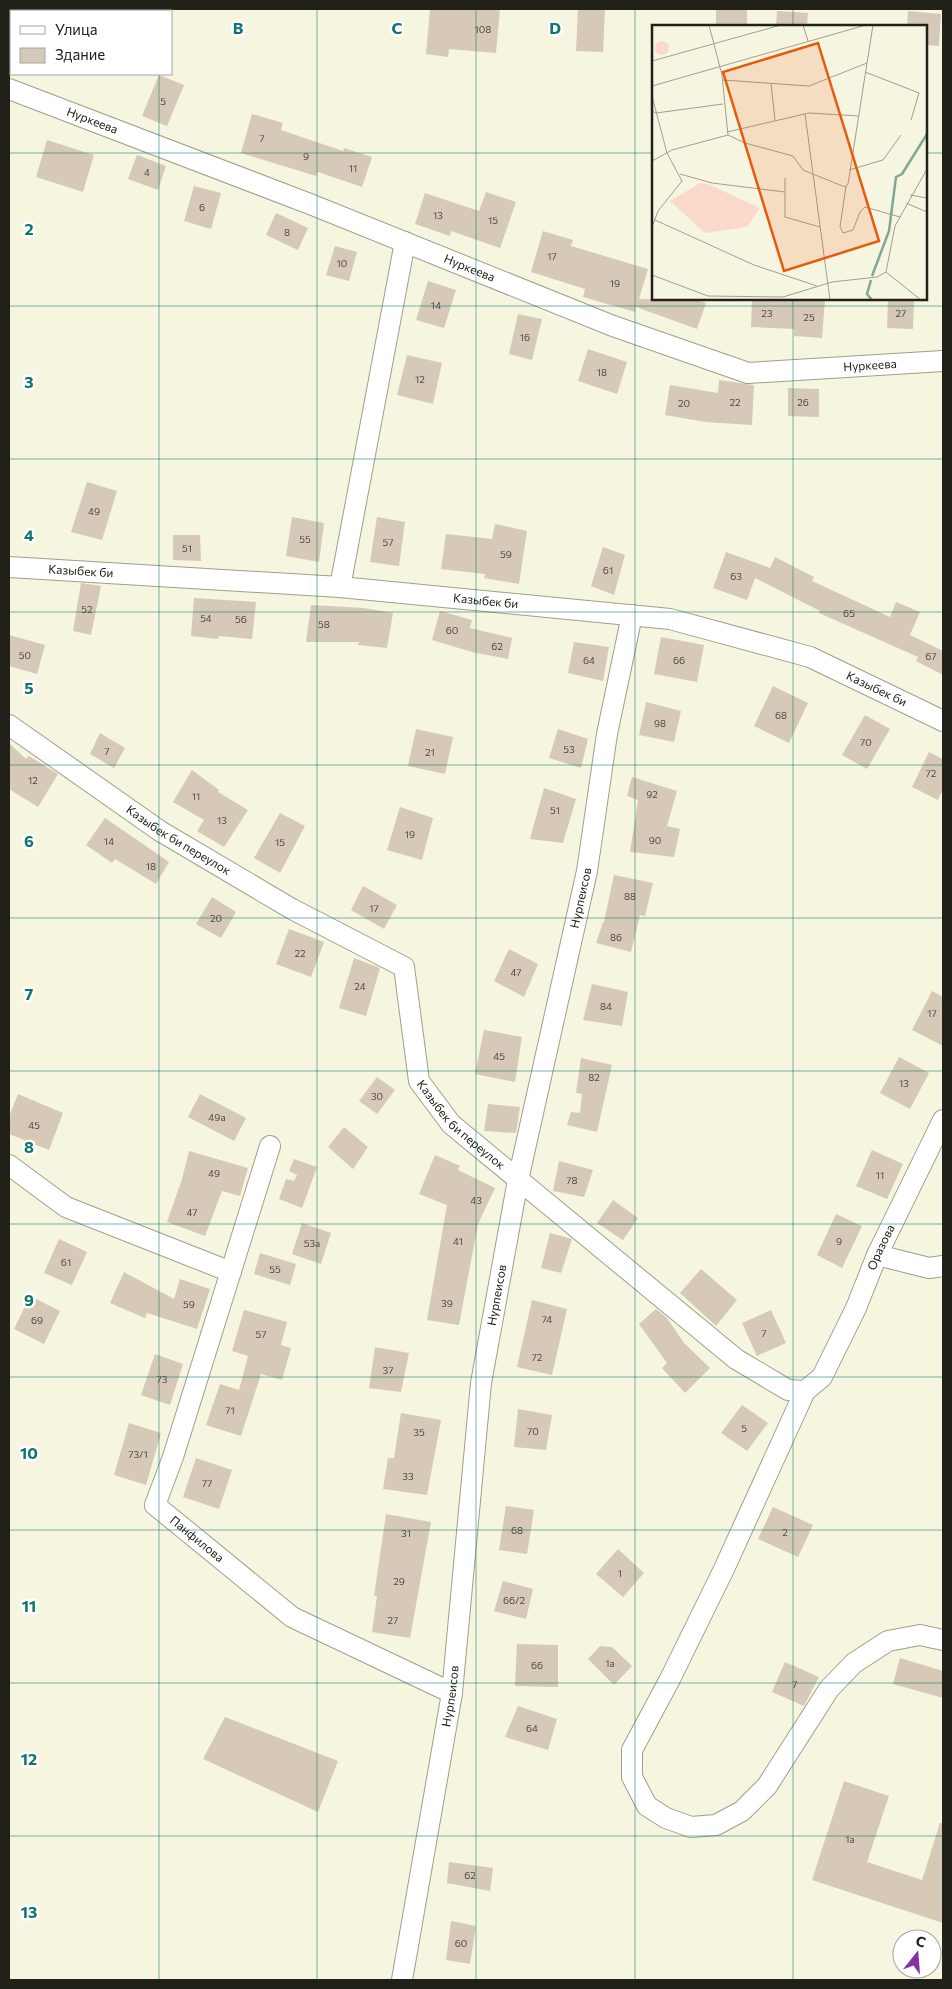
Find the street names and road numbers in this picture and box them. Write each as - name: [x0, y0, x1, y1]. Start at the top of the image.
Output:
- street label: Нуркеева: [65, 104, 120, 136]
- street label: Нуркеева: [442, 251, 497, 284]
- street label: Нуркеева: [843, 356, 897, 373]
- street label: Казыбек би: [48, 561, 114, 579]
- street label: Казыбек би: [453, 590, 519, 610]
- street label: Казыбек би: [844, 668, 909, 709]
- street label: Казыбек би переулок: [124, 802, 234, 878]
- street label: Нурпеисов: [566, 867, 593, 929]
- street label: Казыбек би переулок: [415, 1077, 509, 1172]
- street label: Оразова: [864, 1222, 897, 1272]
- street label: Нурпеисов: [484, 1263, 508, 1327]
- street label: Панфилова: [168, 1512, 227, 1564]
- street label: Нурпеисов: [438, 1665, 461, 1728]

